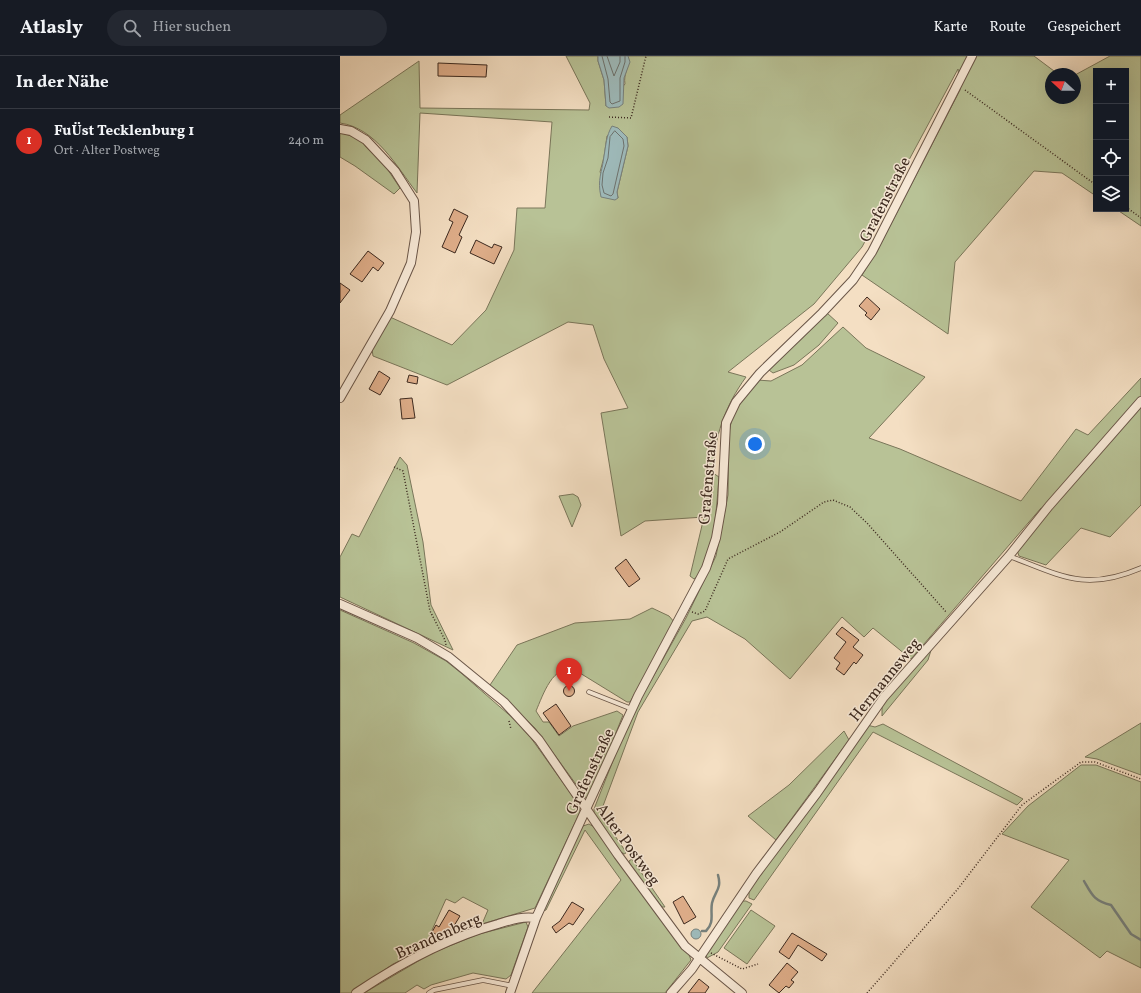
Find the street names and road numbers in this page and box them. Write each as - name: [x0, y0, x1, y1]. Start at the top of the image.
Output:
- street label: Grafenstraße: [855, 153, 917, 246]
- street label: Grafenstraße: [694, 431, 724, 526]
- street label: Hermannsweg: [845, 634, 926, 727]
- street label: Grafenstraße: [561, 725, 620, 819]
- street label: Alter Postweg: [590, 799, 665, 891]
- street label: Brandenberg: [393, 908, 485, 966]

